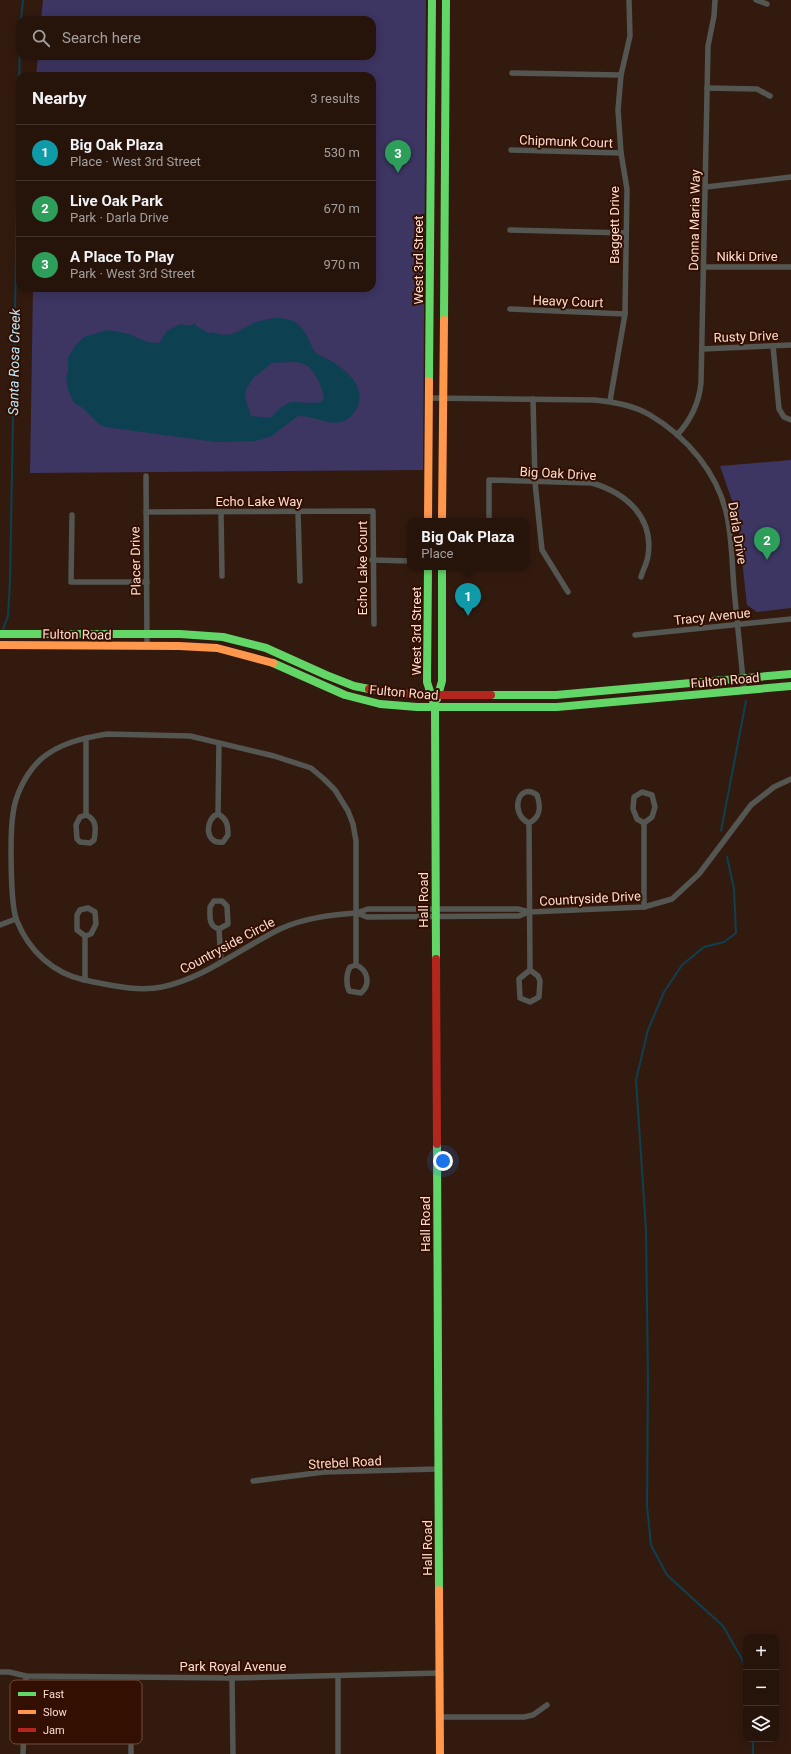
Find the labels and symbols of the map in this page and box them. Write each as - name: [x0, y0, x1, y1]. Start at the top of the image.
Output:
- street label: Chipmunk Court: [519, 132, 613, 151]
- pin: 3: [385, 140, 411, 173]
- street label: Donna Maria Way: [686, 169, 703, 271]
- street label: Baggett Drive: [607, 186, 622, 264]
- street label: West 3rd Street: [411, 216, 426, 304]
- street label: Nikki Drive: [716, 249, 778, 264]
- street label: Heavy Court: [532, 293, 604, 310]
- water label: Santa Rosa Creek: [5, 307, 23, 416]
- street label: Rusty Drive: [713, 328, 779, 345]
- street label: Big Oak Drive: [519, 464, 597, 483]
- street label: Echo Lake Way: [216, 494, 302, 509]
- street label: Darla Drive: [725, 501, 750, 565]
- street label: Echo Lake Court: [355, 521, 370, 615]
- street label: Placer Drive: [127, 526, 144, 596]
- pin: 2: [754, 527, 780, 560]
- pin: 1: [455, 583, 481, 616]
- street label: West 3rd Street: [409, 587, 424, 675]
- street label: Tracy Avenue: [673, 605, 751, 628]
- street label: Fulton Road: [42, 626, 112, 643]
- street label: Fulton Road: [690, 670, 760, 691]
- street label: Fulton Road: [369, 682, 439, 703]
- street label: Hall Road: [416, 872, 431, 928]
- street label: Countryside Drive: [539, 888, 641, 909]
- street label: Countryside Circle: [177, 914, 277, 977]
- your location: [433, 1151, 453, 1171]
- street label: Hall Road: [418, 1196, 433, 1252]
- street label: Strebel Road: [308, 1453, 382, 1472]
- street label: Hall Road: [420, 1520, 435, 1576]
- street label: Park Royal Avenue: [180, 1659, 286, 1674]
- legend: [10, 1680, 142, 1744]
- text: Fast: [43, 1688, 65, 1701]
- text: Slow: [43, 1706, 67, 1719]
- text: Jam: [43, 1724, 65, 1737]

